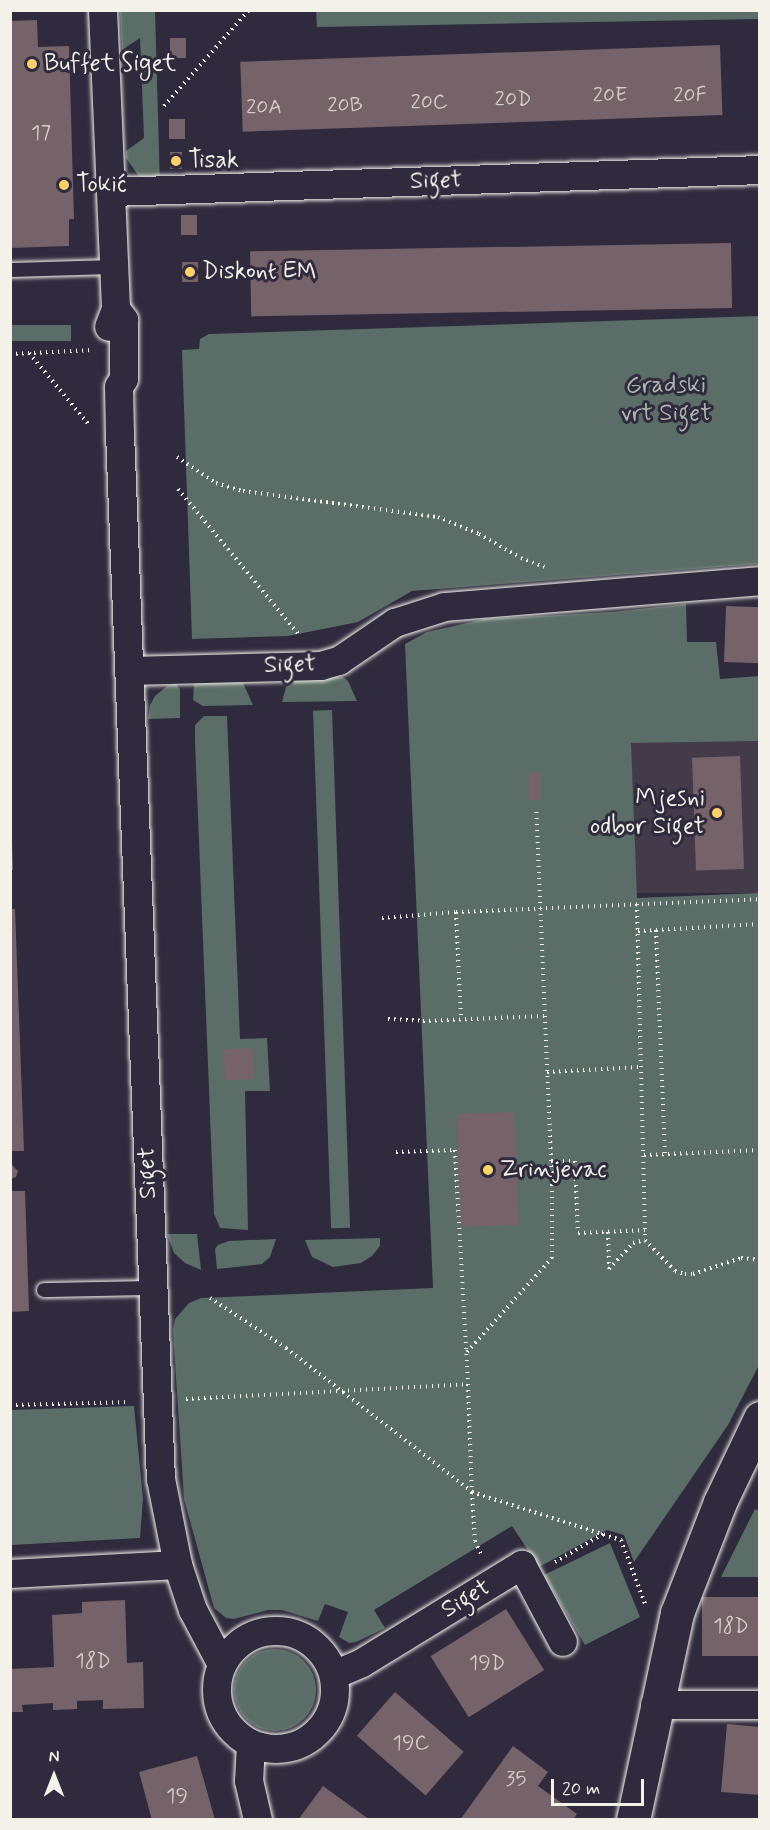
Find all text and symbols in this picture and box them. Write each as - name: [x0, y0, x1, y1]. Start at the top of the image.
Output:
- place label: Buffet Siget: [44, 50, 173, 78]
- marker: Buffet Siget: [25, 57, 39, 71]
- house number: 20E: [593, 82, 627, 108]
- house number: 20F: [673, 82, 707, 108]
- house number: 20D: [495, 86, 531, 112]
- house number: 20C: [410, 89, 448, 115]
- house number: 20B: [327, 92, 363, 118]
- house number: 20A: [246, 94, 282, 120]
- house number: 17: [31, 120, 51, 146]
- place label: Tisak: [188, 147, 239, 175]
- marker: Tisak: [169, 154, 183, 168]
- street label: Siget: [409, 166, 463, 196]
- place label: Tokić: [76, 171, 127, 199]
- marker: Tokić: [57, 178, 71, 192]
- place label: Diskont EM: [202, 258, 318, 286]
- marker: Diskont EM: [183, 265, 197, 279]
- park label: Gradski vrt Siget: [621, 372, 711, 428]
- street label: Siget: [263, 650, 317, 680]
- place label: Mjesni odbor Siget: [590, 785, 705, 841]
- marker: Mjesni odbor Siget: [710, 806, 724, 820]
- street label: Siget: [133, 1146, 163, 1200]
- place label: Zrinjevac: [500, 1156, 607, 1184]
- marker: Zrinjevac: [481, 1163, 495, 1177]
- street label: Siget: [436, 1573, 496, 1625]
- house number: 18D: [713, 1613, 749, 1639]
- house number: 18D: [75, 1648, 111, 1674]
- house number: 19D: [469, 1650, 505, 1676]
- house number: 19C: [393, 1730, 429, 1756]
- north arrow: [24, 1746, 84, 1806]
- text: N: [49, 1747, 59, 1768]
- house number: 35: [506, 1766, 526, 1792]
- scale bar: [554, 1767, 647, 1805]
- text: 20 m: [562, 1777, 600, 1801]
- house number: 19: [166, 1783, 188, 1809]

